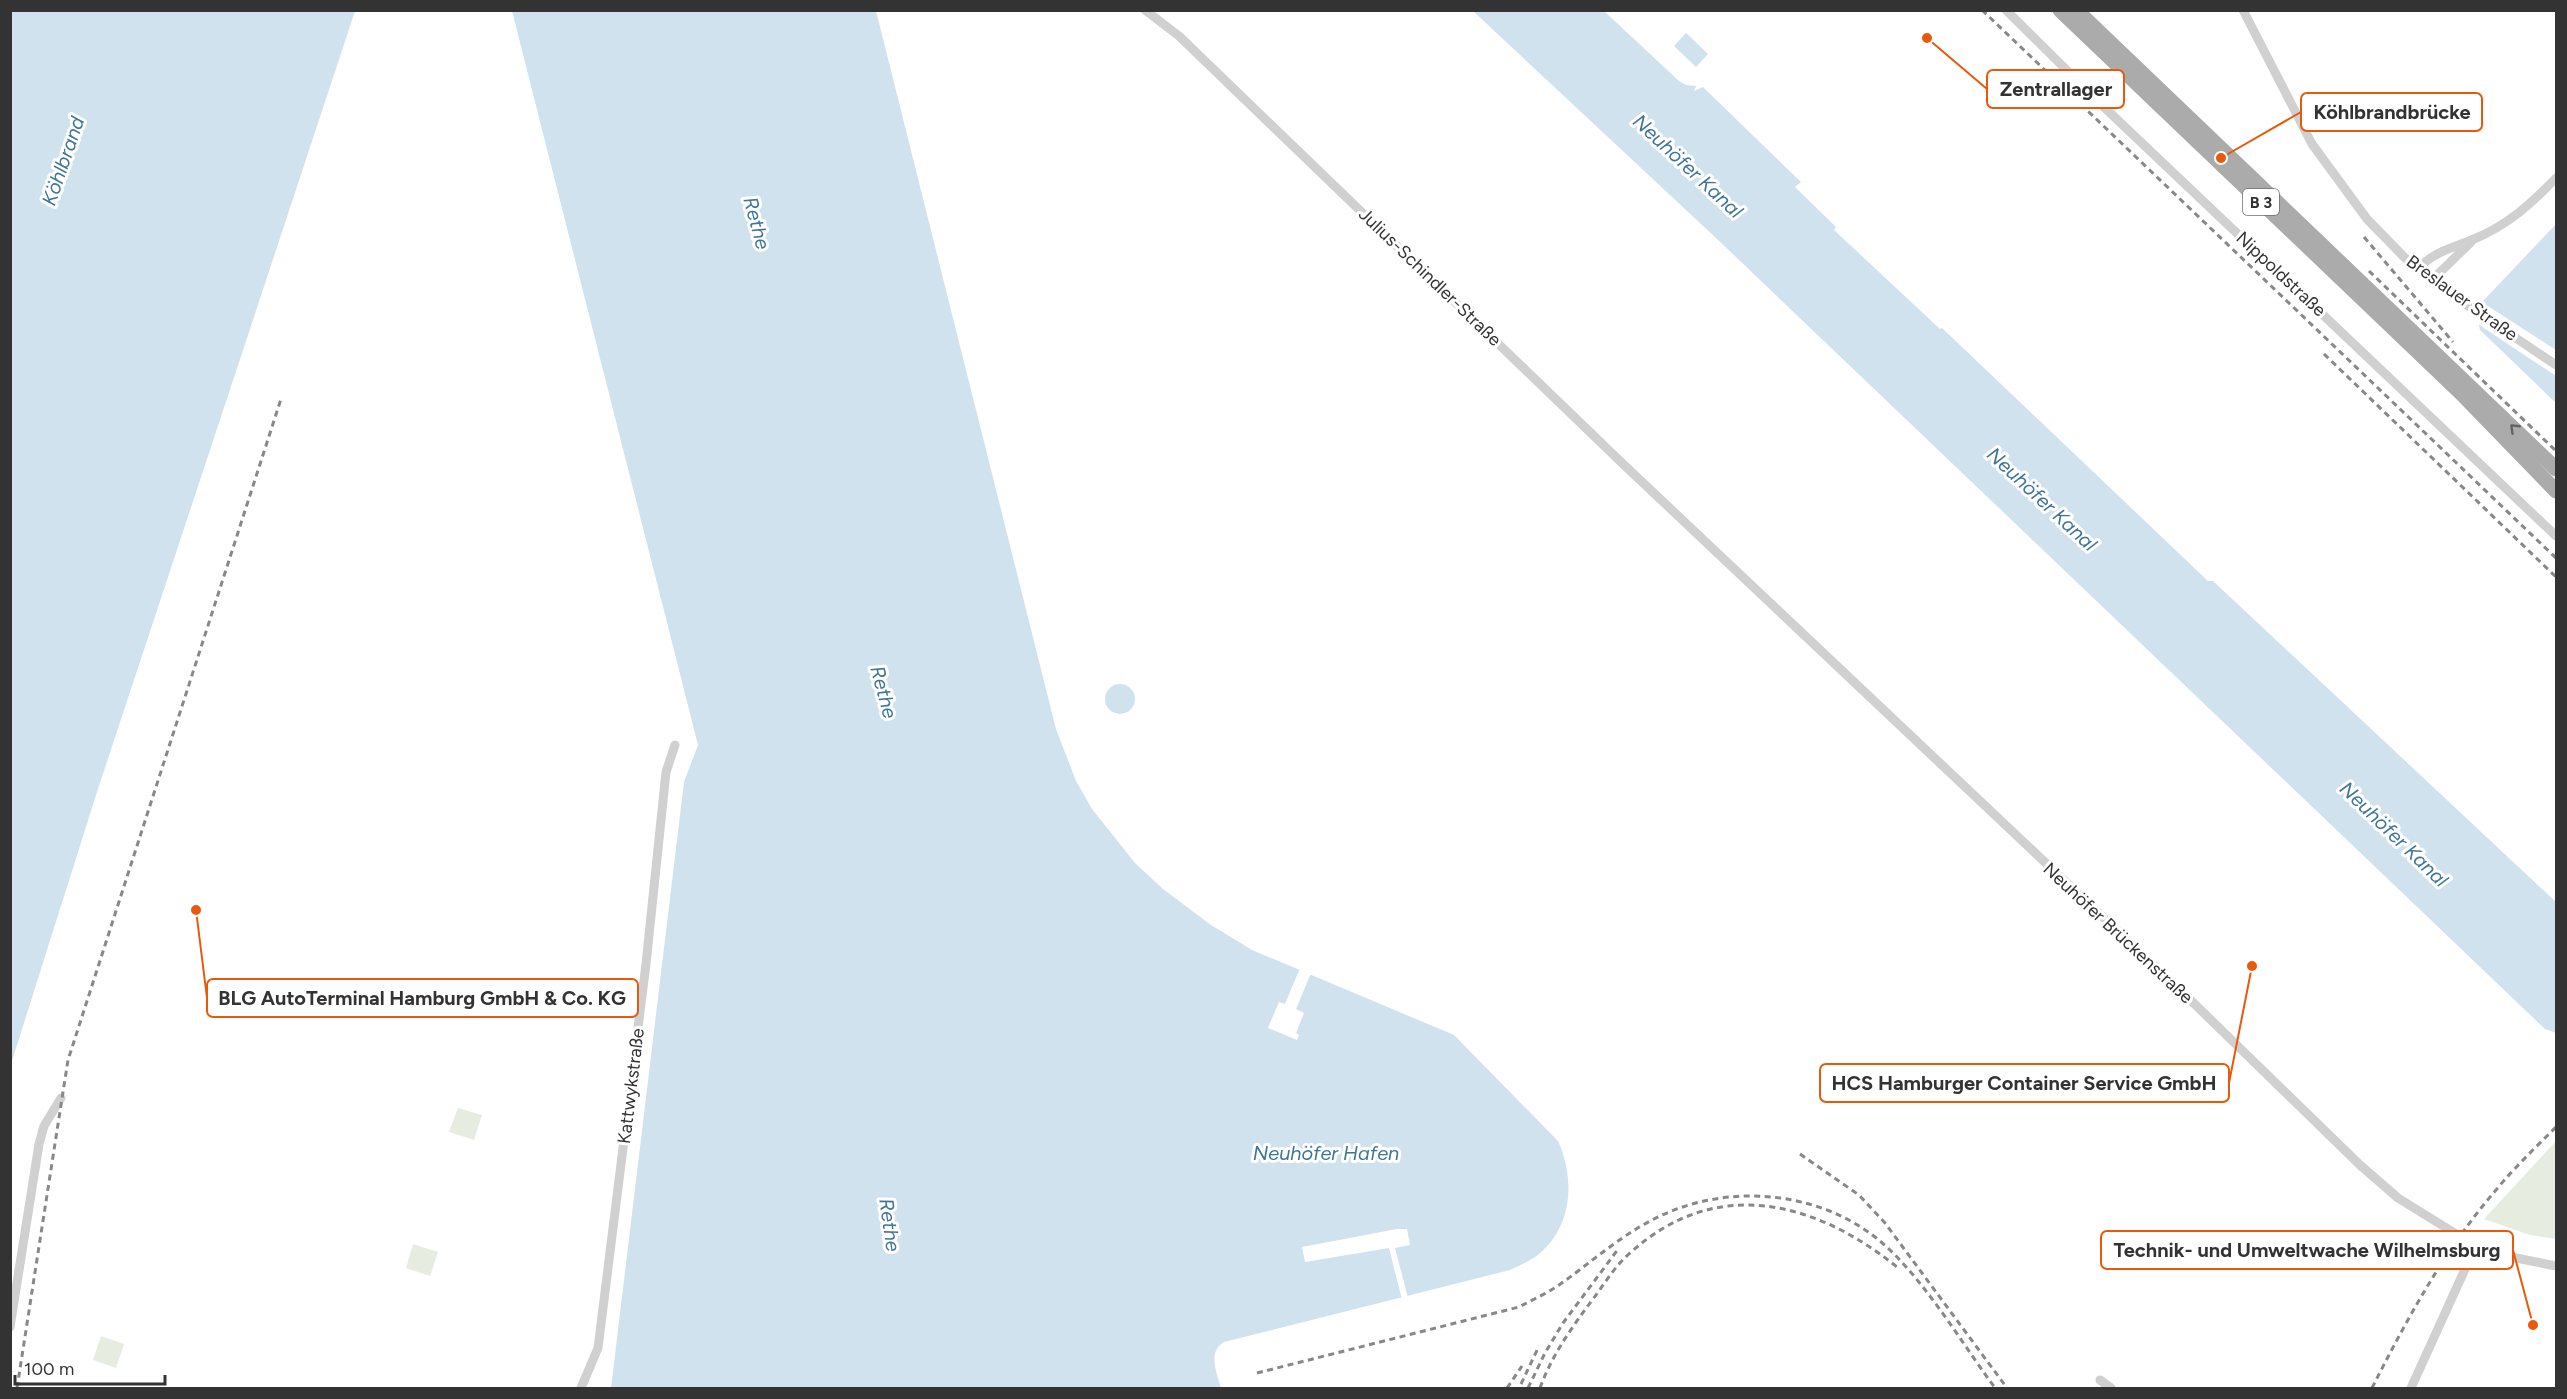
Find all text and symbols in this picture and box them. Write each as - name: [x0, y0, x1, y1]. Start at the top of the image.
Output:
- callout: Zentrallager: [1987, 70, 2124, 108]
- text: Zentrallager: [2000, 77, 2113, 101]
- callout: Köhlbrandbrücke: [2301, 93, 2482, 131]
- text: Köhlbrandbrücke: [2313, 100, 2471, 124]
- water label: Neuhöfer Kanal: [1628, 109, 1748, 223]
- water label: Köhlbrand: [37, 113, 89, 209]
- road number: B 3: [2243, 189, 2279, 215]
- water label: Rethe: [739, 194, 776, 252]
- street label: Julius-Schindler-Straße: [1354, 203, 1506, 351]
- street label: Nippoldstraße: [2232, 227, 2331, 321]
- street label: Breslauer Straße: [2402, 250, 2522, 346]
- one-way arrow: [2511, 424, 2521, 435]
- water label: Neuhöfer Kanal: [1982, 442, 2102, 556]
- water label: Rethe: [866, 663, 903, 721]
- water label: Neuhöfer Kanal: [2335, 776, 2454, 892]
- street label: Neuhöfer Brückenstraße: [2038, 858, 2198, 1008]
- callout: BLG AutoTerminal Hamburg GmbH & Co. KG: [207, 979, 638, 1017]
- text: BLG AutoTerminal Hamburg GmbH & Co. KG: [218, 986, 626, 1010]
- street label: Kattwykstraße: [613, 1027, 649, 1145]
- callout: HCS Hamburger Container Service GmbH: [1820, 1064, 2229, 1102]
- text: HCS Hamburger Container Service GmbH: [1832, 1071, 2216, 1095]
- water label: Neuhöfer Hafen: [1253, 1141, 1399, 1165]
- water label: Rethe: [874, 1197, 906, 1253]
- callout: Technik- und Umweltwache Wilhelmsburg: [2101, 1231, 2513, 1269]
- text: Technik- und Umweltwache Wilhelmsburg: [2113, 1238, 2501, 1262]
- scale bar: [15, 1348, 165, 1386]
- text: 100 m: [24, 1358, 74, 1380]

